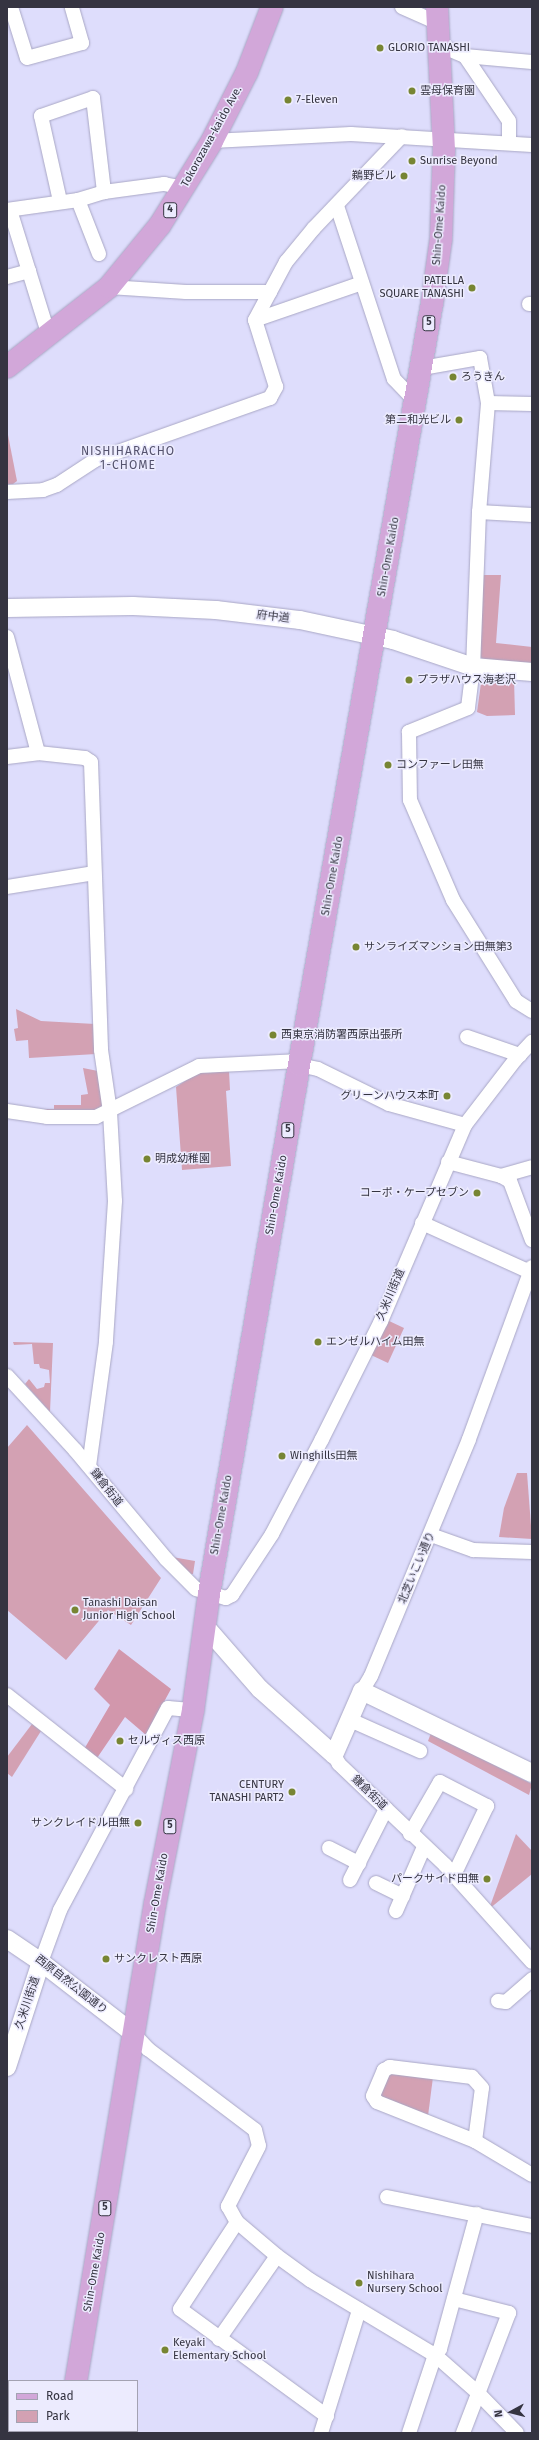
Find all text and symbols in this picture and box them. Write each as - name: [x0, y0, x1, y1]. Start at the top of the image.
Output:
- place label: GLORIO TANASHI: [388, 41, 470, 55]
- marker: GLORIO TANASHI: [375, 43, 385, 53]
- street label: Tokorozawa-kaido Ave.: [179, 84, 245, 190]
- place label: 雲母保育園: [420, 84, 475, 98]
- marker: 雲母保育園: [407, 86, 417, 96]
- place label: 7-Eleven: [296, 93, 338, 107]
- marker: 7-Eleven: [283, 95, 293, 105]
- place label: Sunrise Beyond: [420, 154, 498, 168]
- marker: Sunrise Beyond: [407, 156, 417, 166]
- place label: 鵜野ビル: [352, 169, 396, 183]
- marker: 鵜野ビル: [399, 171, 409, 181]
- street label: Shin-Ome Kaido: [431, 184, 449, 266]
- road number: 4: [163, 202, 177, 218]
- place label: PATELLA SQUARE TANASHI: [379, 275, 464, 301]
- marker: PATELLA SQUARE TANASHI: [467, 283, 477, 293]
- road number: 5: [422, 315, 436, 331]
- place label: ろうきん: [461, 370, 505, 384]
- marker: ろうきん: [448, 372, 458, 382]
- place label: 第二和光ビル: [385, 413, 451, 427]
- marker: 第二和光ビル: [454, 415, 464, 425]
- district label: NISHIHARACHO 1-CHOME: [81, 445, 175, 473]
- street label: Shin-Ome Kaido: [375, 516, 403, 598]
- street label: 府中道: [256, 608, 290, 626]
- place label: プラザハウス海老沢: [417, 673, 516, 687]
- marker: プラザハウス海老沢: [404, 675, 414, 685]
- place label: コンファーレ田無: [396, 758, 484, 772]
- marker: コンファーレ田無: [383, 760, 393, 770]
- street label: Shin-Ome Kaido: [319, 835, 347, 917]
- place label: サンライズマンション田無第3: [364, 940, 512, 954]
- marker: サンライズマンション田無第3: [351, 942, 361, 952]
- place label: 西東京消防署西原出張所: [281, 1028, 402, 1042]
- marker: 西東京消防署西原出張所: [268, 1030, 278, 1040]
- place label: グリーンハウス本町: [340, 1089, 439, 1103]
- marker: グリーンハウス本町: [442, 1091, 452, 1101]
- road number: 5: [281, 1122, 295, 1138]
- place label: 明成幼稚園: [155, 1152, 210, 1166]
- marker: 明成幼稚園: [142, 1154, 152, 1164]
- street label: Shin-Ome Kaido: [263, 1154, 291, 1236]
- place label: コーポ・ケープセブン: [359, 1186, 469, 1200]
- marker: コーポ・ケープセブン: [472, 1188, 482, 1198]
- street label: 久米川街道: [374, 1267, 408, 1323]
- place label: エンゼルハイム田無: [326, 1335, 425, 1349]
- marker: エンゼルハイム田無: [313, 1337, 323, 1347]
- place label: Winghills田無: [290, 1449, 357, 1463]
- marker: Winghills田無: [277, 1451, 287, 1461]
- street label: 鎌倉街道: [87, 1467, 125, 1509]
- street label: Shin-Ome Kaido: [208, 1474, 236, 1556]
- street label: 北芝いこい通り: [396, 1530, 438, 1606]
- place label: Tanashi Daisan Junior High School: [83, 1597, 175, 1623]
- marker: Tanashi Daisan Junior High School: [70, 1605, 80, 1615]
- place label: セルヴィス西原: [128, 1734, 205, 1748]
- marker: セルヴィス西原: [115, 1736, 125, 1746]
- street label: 鎌倉街道: [349, 1773, 389, 1813]
- place label: CENTURY TANASHI PART2: [210, 1779, 284, 1805]
- marker: CENTURY TANASHI PART2: [287, 1787, 297, 1797]
- place label: サンクレイドル田無: [31, 1816, 130, 1830]
- marker: サンクレイドル田無: [133, 1818, 143, 1828]
- road number: 5: [163, 1818, 177, 1834]
- street label: Shin-Ome Kaido: [144, 1852, 172, 1934]
- place label: パークサイド田無: [391, 1872, 479, 1886]
- marker: パークサイド田無: [482, 1874, 492, 1884]
- place label: サンクレスト西原: [114, 1952, 202, 1966]
- street label: 西原自然公園通り: [32, 1953, 110, 2017]
- marker: サンクレスト西原: [101, 1954, 111, 1964]
- street label: 久米川街道: [13, 1975, 43, 2031]
- road number: 5: [98, 2200, 112, 2216]
- street label: Shin-Ome Kaido: [81, 2231, 109, 2313]
- place label: Nishihara Nursery School: [367, 2270, 442, 2296]
- marker: Nishihara Nursery School: [354, 2278, 364, 2288]
- place label: Keyaki Elementary School: [173, 2337, 266, 2363]
- marker: Keyaki Elementary School: [160, 2345, 170, 2355]
- legend: [8, 2380, 138, 2432]
- text: Road: [46, 2389, 74, 2403]
- north arrow: [491, 2392, 531, 2432]
- text: Park: [46, 2409, 70, 2423]
- text: N: [492, 2409, 505, 2418]

